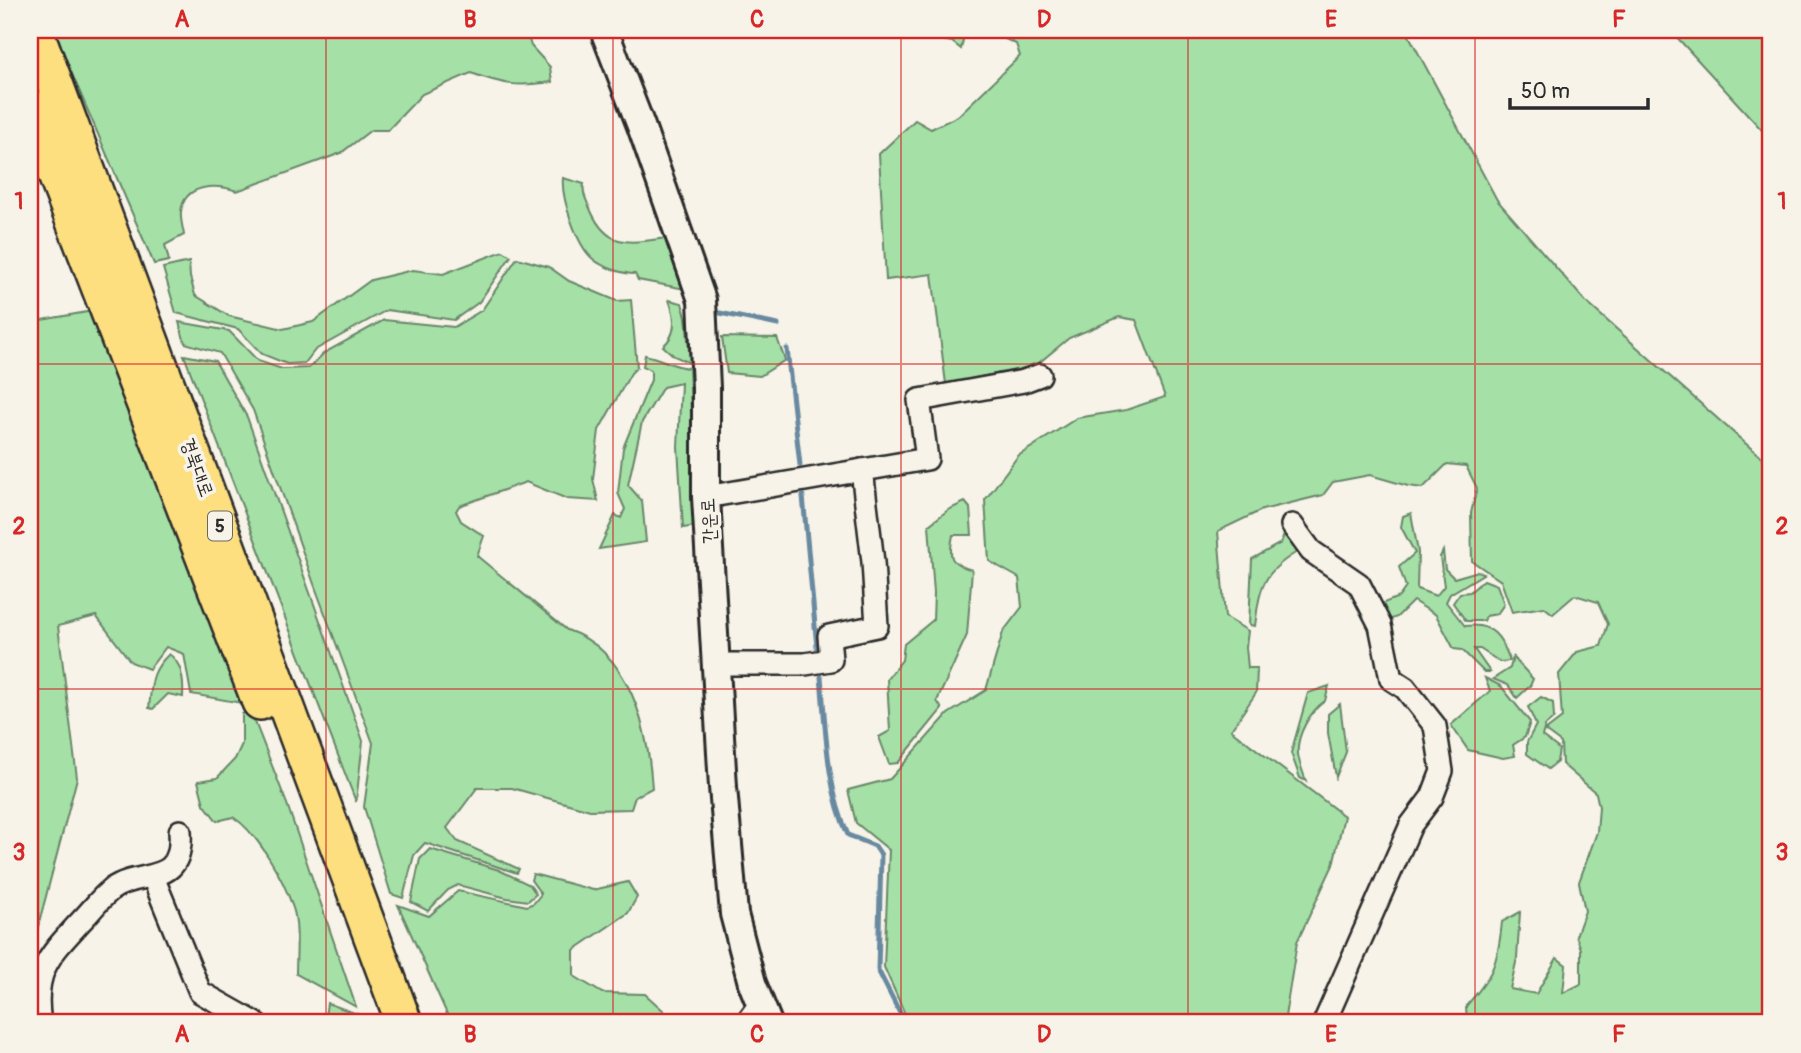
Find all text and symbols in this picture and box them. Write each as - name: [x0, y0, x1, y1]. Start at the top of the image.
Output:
- text: A: [175, 5, 190, 34]
- text: B: [463, 5, 477, 34]
- text: C: [750, 5, 764, 34]
- text: D: [1037, 5, 1051, 34]
- text: E: [1325, 5, 1337, 34]
- text: F: [1612, 5, 1626, 34]
- scale bar: [1510, 66, 1649, 110]
- text: 50 m: [1521, 78, 1570, 105]
- text: 1: [15, 187, 24, 216]
- text: 1: [1778, 187, 1787, 216]
- street label: 경북대로: [175, 435, 219, 500]
- street label: 간운로: [696, 497, 722, 544]
- text: 2: [13, 512, 26, 541]
- road number: 5: [208, 512, 232, 540]
- text: 2: [1776, 512, 1789, 541]
- text: 3: [13, 838, 25, 867]
- text: 3: [1776, 838, 1788, 867]
- text: A: [175, 1020, 190, 1049]
- text: B: [463, 1020, 477, 1049]
- text: C: [750, 1020, 764, 1049]
- text: D: [1037, 1020, 1051, 1049]
- text: E: [1325, 1020, 1337, 1049]
- text: F: [1612, 1020, 1626, 1049]

